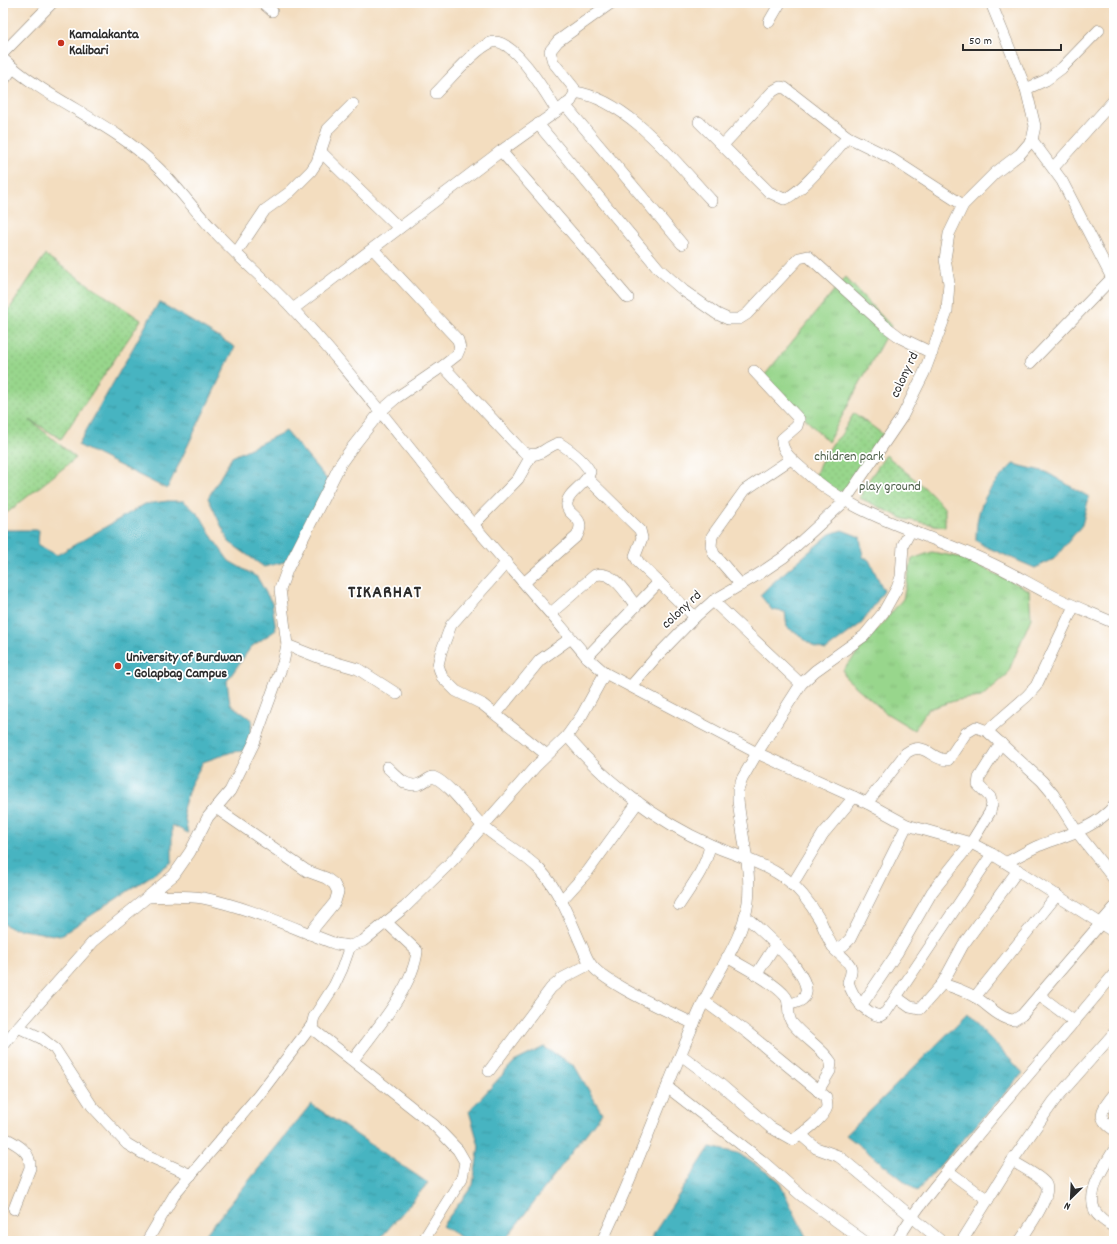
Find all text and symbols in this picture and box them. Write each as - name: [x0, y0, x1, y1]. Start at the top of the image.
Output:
- place label: Kamalakanta Kalibari: [69, 25, 140, 61]
- scale bar: [963, 26, 1061, 52]
- text: 50 m: [969, 33, 992, 50]
- marker: Kamalakanta Kalibari: [56, 38, 66, 48]
- street label: colony rd: [886, 349, 924, 401]
- park label: children park: [814, 447, 884, 467]
- park label: play ground: [859, 477, 921, 497]
- district label: TIKARHAT: [348, 581, 422, 606]
- street label: colony rd: [657, 586, 707, 634]
- place label: University of Burdwan - Golapbag Campus: [126, 648, 243, 684]
- marker: University of Burdwan - Golapbag Campus: [113, 661, 123, 671]
- north arrow: [1051, 1178, 1091, 1218]
- text: N: [1061, 1197, 1073, 1214]

